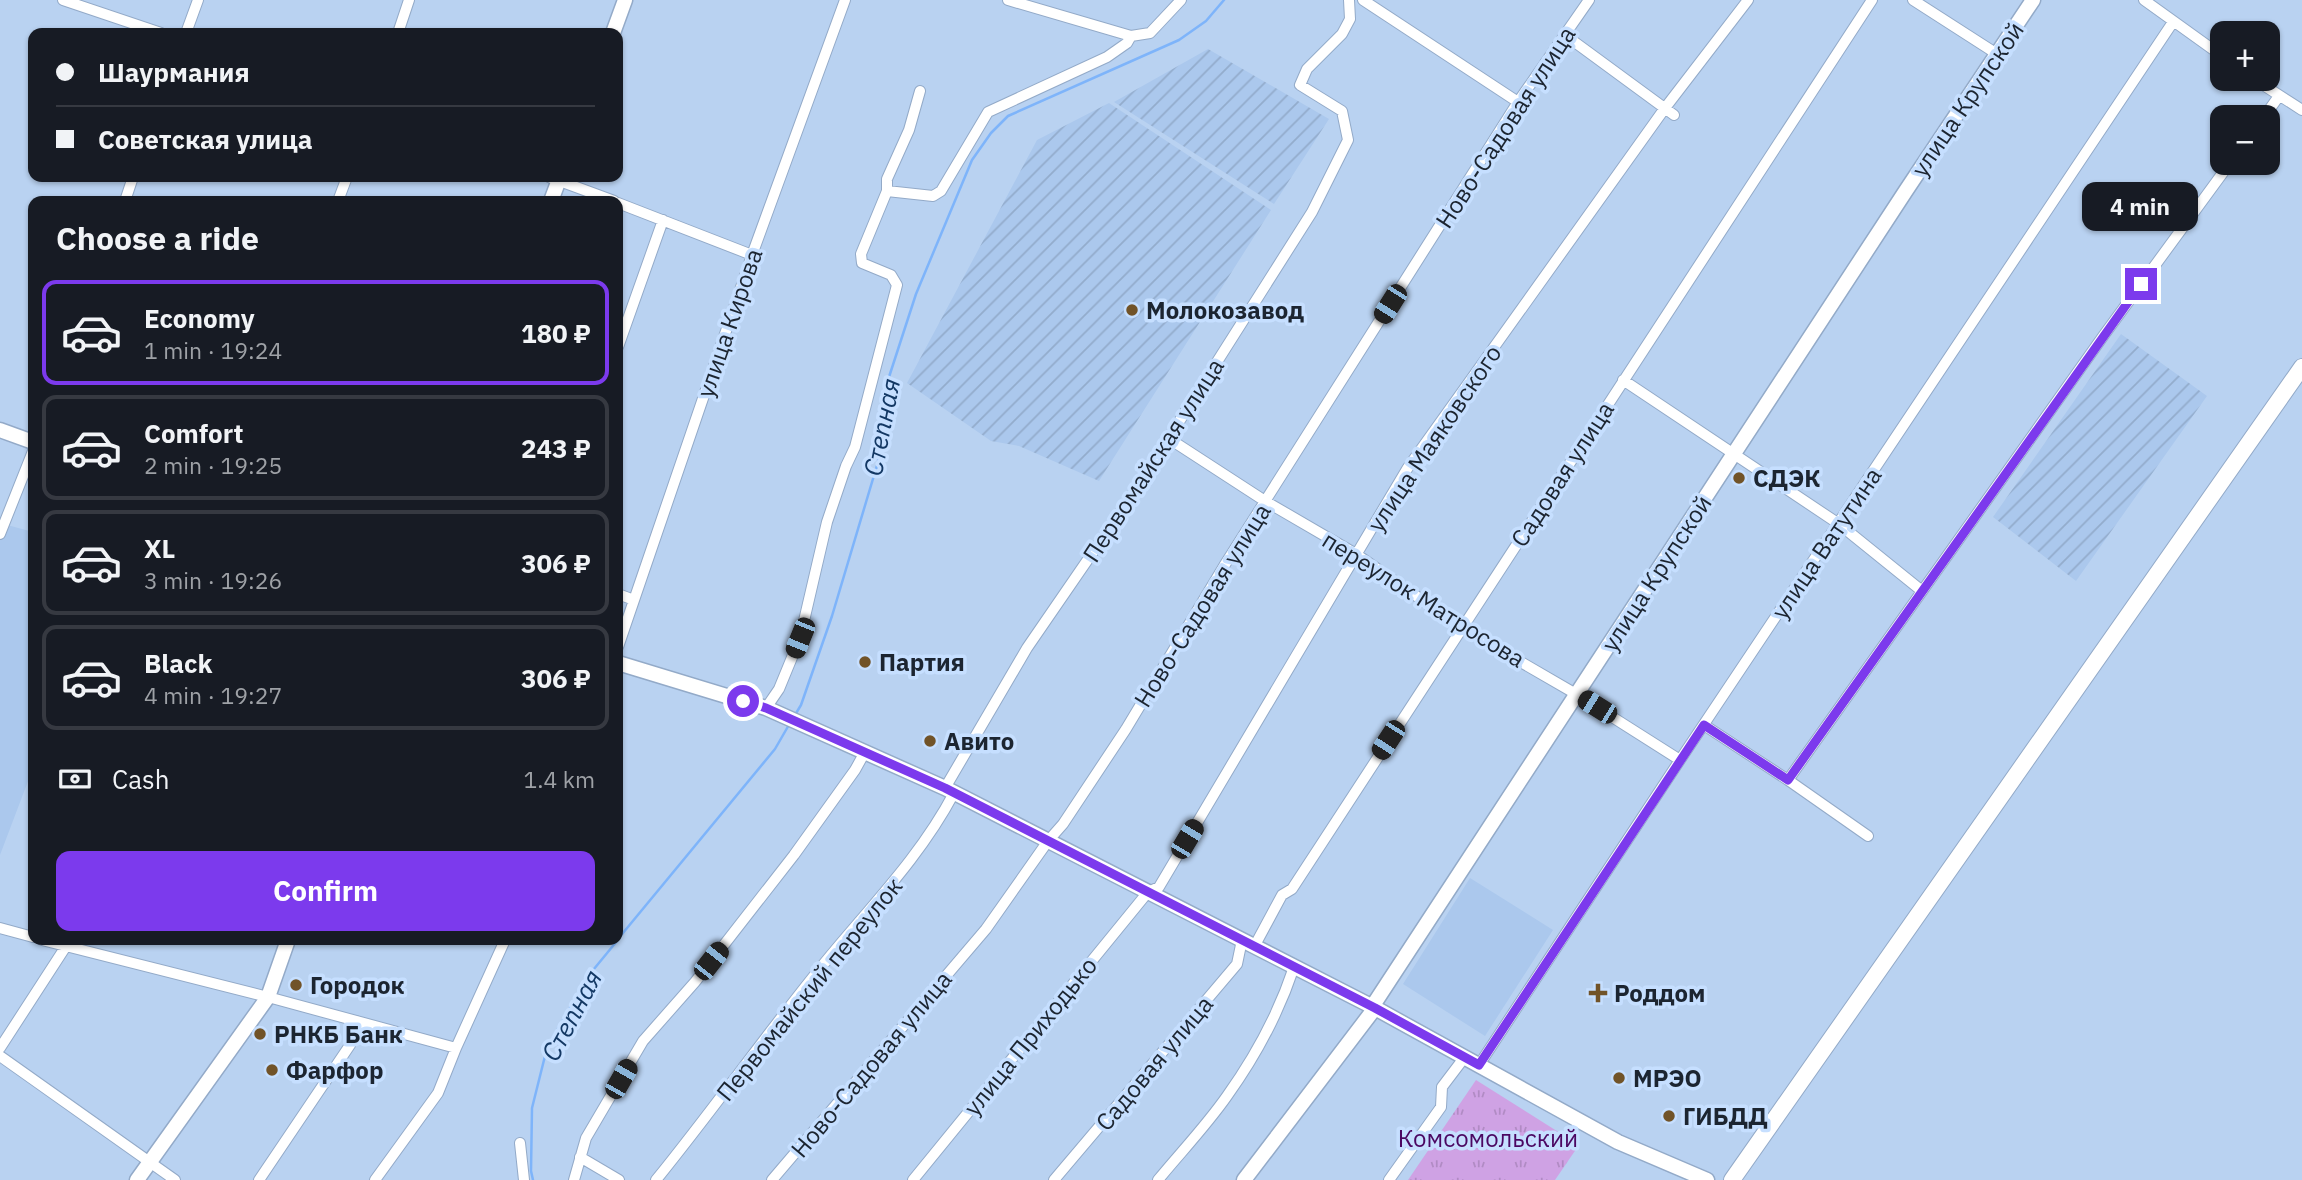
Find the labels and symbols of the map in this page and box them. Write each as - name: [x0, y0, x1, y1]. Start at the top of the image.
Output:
- street label: улица Крупской: [1903, 15, 2031, 183]
- street label: Ново-Садовая улица: [1428, 20, 1582, 234]
- callout: 4 min: [2083, 182, 2199, 232]
- street label: улица Кирова: [689, 244, 769, 402]
- route end: [2125, 268, 2157, 300]
- car: [1370, 281, 1411, 327]
- place label: Молокозавод: [1146, 294, 1304, 326]
- marker: Молокозавод: [1124, 302, 1140, 318]
- street label: улица Маяковского: [1360, 338, 1508, 538]
- street label: Первомайская улица: [1075, 352, 1231, 568]
- water label: Степная: [855, 375, 907, 479]
- street label: Садовая улица: [1503, 395, 1621, 553]
- street label: улица Ватутина: [1763, 461, 1889, 625]
- place label: СДЭК: [1753, 462, 1821, 494]
- marker: СДЭК: [1731, 470, 1747, 486]
- street label: улица Крупской: [1594, 489, 1718, 657]
- street label: Ново-Садовая улица: [1126, 497, 1278, 713]
- street label: переулок Матросова: [1317, 524, 1532, 674]
- car: [783, 615, 818, 661]
- place label: Партия: [879, 646, 965, 678]
- marker: Партия: [857, 654, 873, 670]
- route start: [727, 685, 759, 717]
- car: [1574, 687, 1621, 727]
- car: [1368, 717, 1409, 763]
- place label: Авито: [944, 725, 1014, 757]
- marker: Авито: [922, 733, 938, 749]
- car: [1168, 816, 1207, 862]
- street label: Первомайский переулок: [709, 870, 909, 1108]
- car: [690, 938, 733, 984]
- street label: улица Приходько: [956, 950, 1104, 1122]
- water label: Степная: [533, 963, 609, 1067]
- street label: Ново-Садовая улица: [783, 964, 959, 1164]
- place label: Городок: [310, 969, 405, 1001]
- marker: Городок: [288, 977, 304, 993]
- place label: Роддом: [1614, 977, 1705, 1009]
- marker: Роддом: [1588, 983, 1608, 1003]
- street label: Садовая улица: [1088, 989, 1220, 1137]
- place label: РНКБ Банк: [274, 1018, 403, 1050]
- marker: РНКБ Банк: [252, 1026, 268, 1042]
- place label: Фарфор: [286, 1054, 384, 1086]
- car: [602, 1056, 641, 1102]
- marker: Фарфор: [264, 1062, 280, 1078]
- place label: МРЭО: [1633, 1062, 1702, 1094]
- marker: МРЭО: [1611, 1070, 1627, 1086]
- place label: ГИБДД: [1683, 1100, 1768, 1132]
- marker: ГИБДД: [1661, 1108, 1677, 1124]
- park label: Комсомольский: [1398, 1122, 1578, 1154]

